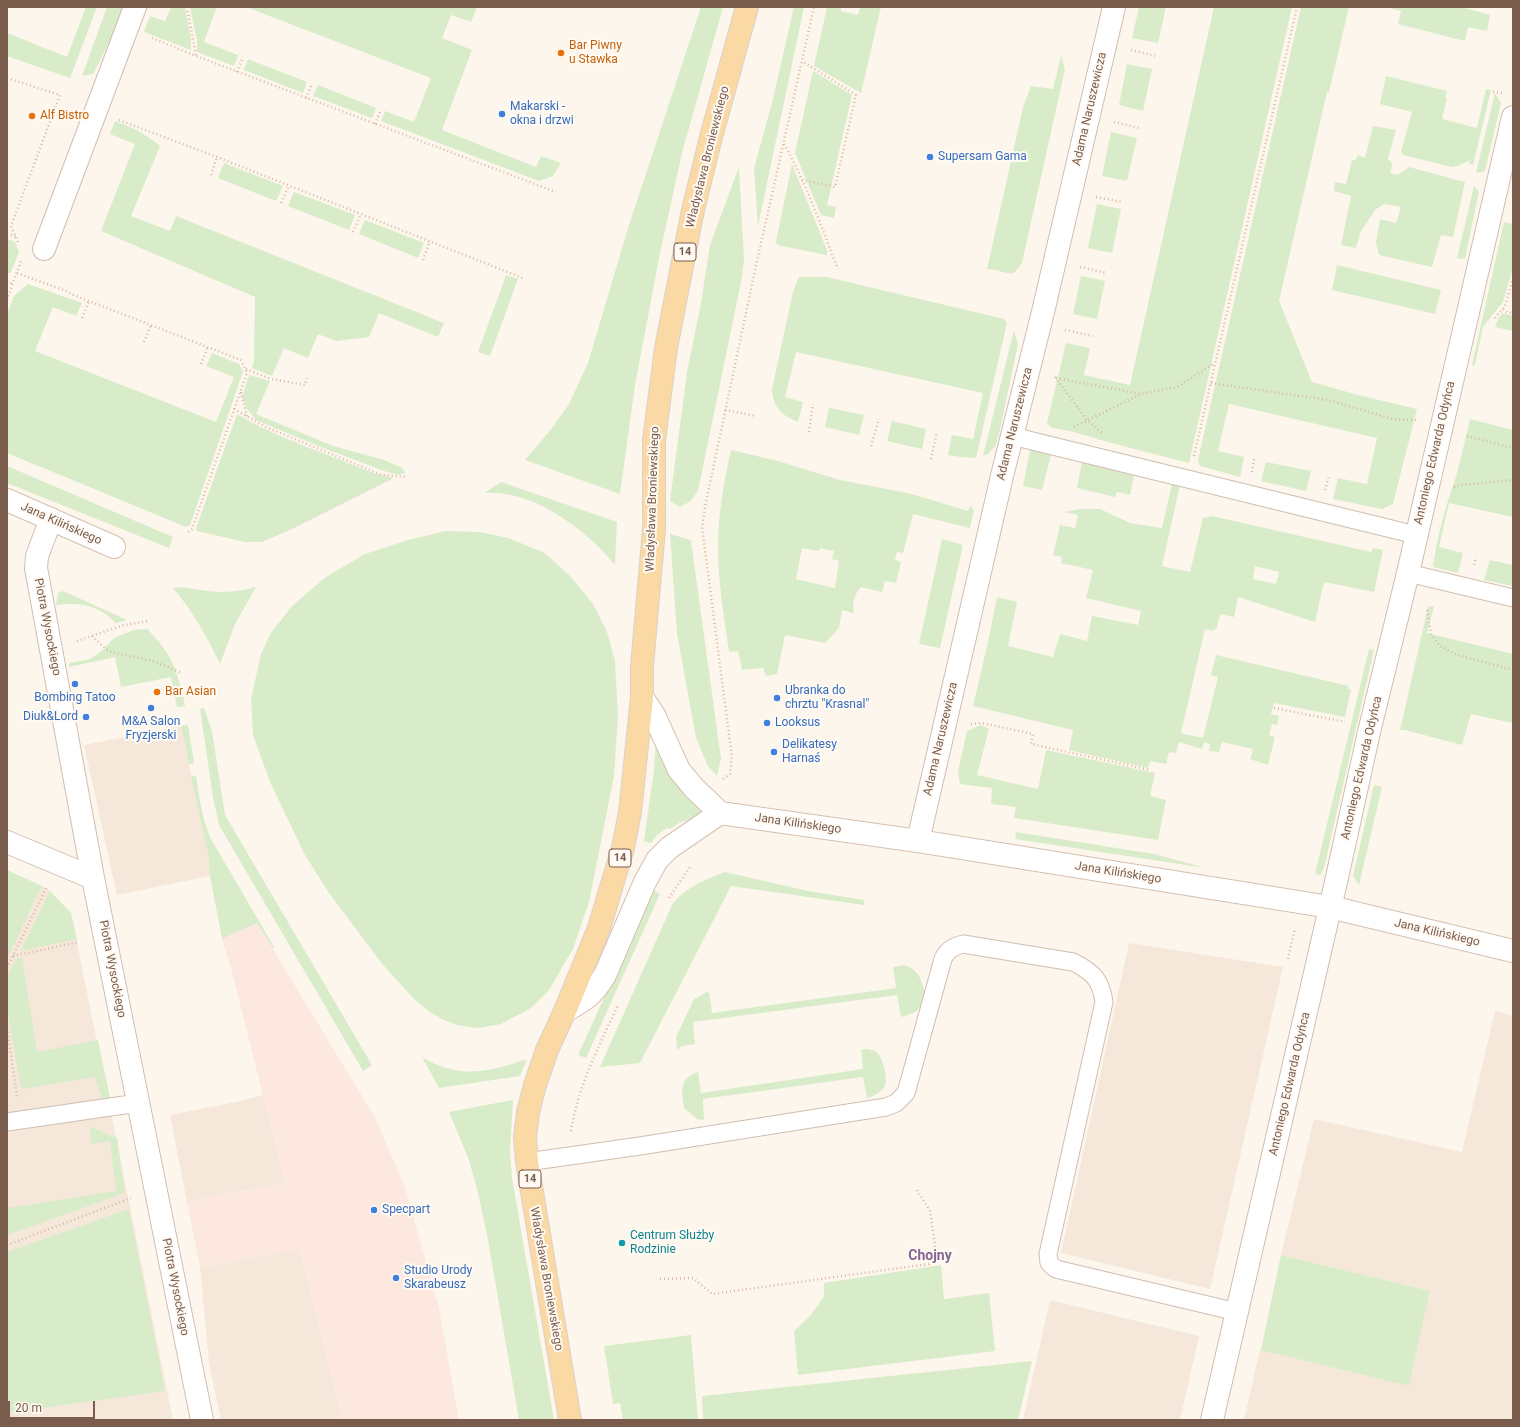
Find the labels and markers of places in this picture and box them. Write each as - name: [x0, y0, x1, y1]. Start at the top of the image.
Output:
- place label: Bar Piwny u Stawka: [569, 39, 622, 67]
- marker: Bar Piwny u Stawka: [556, 48, 566, 58]
- place label: Makarski - okna i drzwi: [510, 100, 574, 128]
- place label: Alf Bistro: [40, 109, 89, 123]
- marker: Makarski - okna i drzwi: [497, 109, 507, 119]
- marker: Alf Bistro: [27, 111, 37, 121]
- place label: Supersam Gama: [938, 150, 1027, 164]
- marker: Supersam Gama: [925, 152, 935, 162]
- marker: Bombing Tatoo: [70, 679, 80, 689]
- place label: Ubranka do chrztu "Krasnal": [785, 684, 869, 712]
- place label: Bar Asian: [165, 685, 216, 699]
- marker: Bar Asian: [152, 687, 162, 697]
- place label: Bombing Tatoo: [34, 691, 116, 705]
- marker: Ubranka do chrztu "Krasnal": [772, 693, 782, 703]
- marker: M&A Salon Fryzjerski: [146, 703, 156, 713]
- place label: Diuk&Lord: [23, 710, 78, 724]
- marker: Diuk&Lord: [81, 712, 91, 722]
- place label: M&A Salon Fryzjerski: [122, 715, 180, 743]
- place label: Looksus: [775, 716, 820, 730]
- marker: Looksus: [762, 718, 772, 728]
- place label: Delikatesy Harnaś: [782, 738, 837, 766]
- marker: Delikatesy Harnaś: [769, 747, 779, 757]
- place label: Specpart: [382, 1203, 430, 1217]
- marker: Specpart: [369, 1205, 379, 1215]
- place label: Centrum Służby Rodzinie: [630, 1229, 714, 1257]
- marker: Centrum Służby Rodzinie: [617, 1238, 627, 1248]
- place label: Studio Urody Skarabeusz: [404, 1264, 472, 1292]
- marker: Studio Urody Skarabeusz: [391, 1273, 401, 1283]

